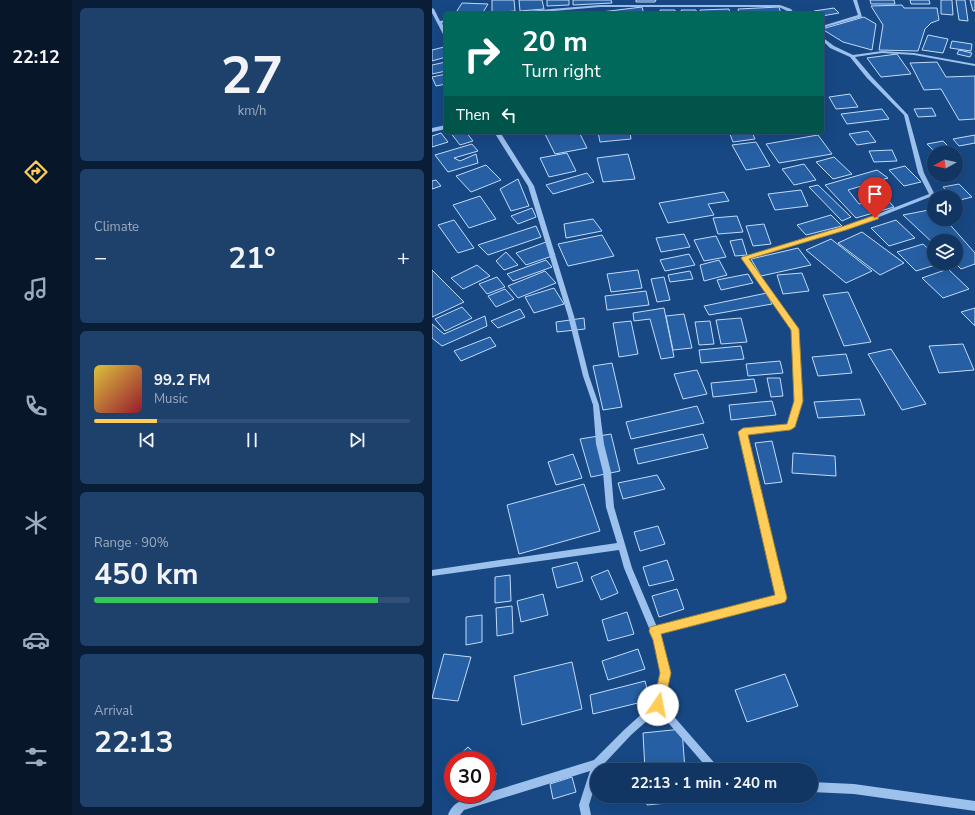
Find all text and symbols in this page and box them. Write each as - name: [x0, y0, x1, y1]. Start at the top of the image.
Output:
- text: 20 m: [522, 23, 588, 61]
- icon: right: [456, 28, 508, 80]
- text: 27: [221, 40, 283, 111]
- text: 22:12: [12, 45, 60, 69]
- text: Turn right: [522, 59, 601, 83]
- text: km/h: [238, 102, 266, 120]
- icon: left: [498, 104, 520, 126]
- text: Then: [456, 105, 490, 125]
- north arrow: [927, 146, 963, 182]
- map controls: [927, 146, 963, 270]
- icon: directions: [22, 158, 50, 186]
- pin: [858, 177, 892, 218]
- icon: arrive: [864, 183, 886, 205]
- button: sound: [927, 190, 963, 226]
- text: Climate: [94, 218, 139, 236]
- button: layers: [927, 234, 963, 270]
- text: 21°: [228, 238, 276, 279]
- text: −: [94, 243, 107, 273]
- text: +: [397, 243, 410, 273]
- icon: music: [22, 275, 50, 303]
- text: 99.2 FM: [154, 370, 210, 390]
- text: Music: [154, 390, 188, 408]
- icon: phone: [22, 392, 50, 420]
- icon: previous: [136, 429, 158, 451]
- icon: pause: [241, 429, 263, 451]
- icon: next: [346, 429, 368, 451]
- icon: climate: [22, 509, 50, 537]
- text: Range · 90%: [94, 534, 169, 552]
- text: 450 km: [94, 554, 199, 595]
- icon: car: [22, 626, 50, 654]
- position arrow: [637, 684, 679, 726]
- text: Arrival: [94, 702, 133, 720]
- text: 22:13: [94, 722, 173, 763]
- icon: filters: [22, 743, 50, 771]
- speed limit sign: 30: [444, 751, 496, 803]
- text: 22:13 · 1 min · 240 m: [631, 773, 777, 793]

